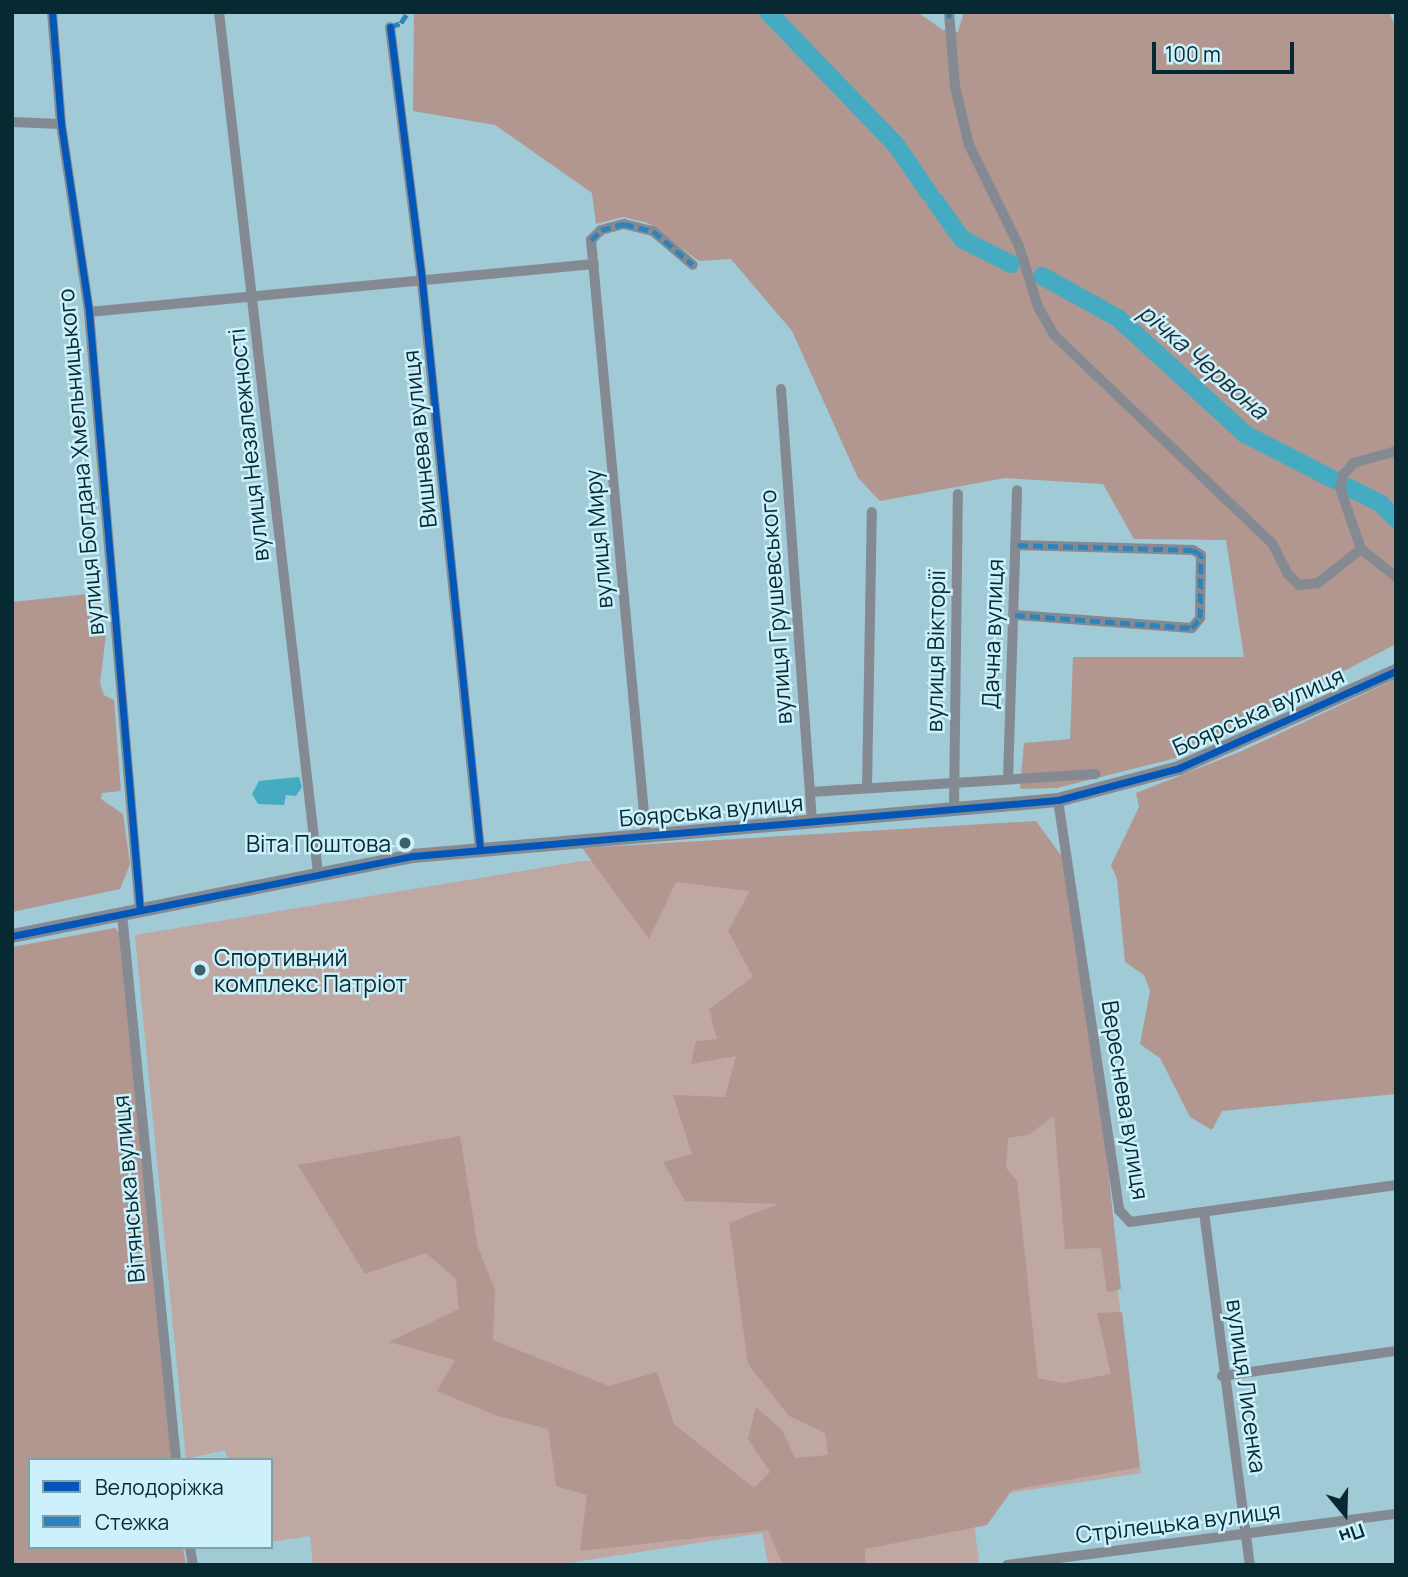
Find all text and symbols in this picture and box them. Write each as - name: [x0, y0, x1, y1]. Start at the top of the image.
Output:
- scale bar: [1156, 28, 1298, 72]
- text: 100 m: [1165, 40, 1221, 68]
- street label: вулиця Богдана Хмельницького: [51, 288, 109, 636]
- water label: річка Червона: [1134, 297, 1274, 425]
- street label: вулиця Незалежності: [222, 327, 274, 563]
- street label: Вишнева вулиця: [396, 349, 442, 529]
- street label: вулиця Миру: [578, 468, 618, 610]
- street label: вулиця Грушевського: [753, 489, 797, 725]
- street label: Дачна вулиця: [976, 558, 1008, 710]
- street label: вулиця Вікторії: [920, 570, 950, 732]
- street label: Боярська вулиця: [1168, 661, 1348, 761]
- street label: Боярська вулиця: [618, 788, 804, 832]
- place label: Віта Поштова: [246, 829, 391, 857]
- marker: Віта Поштова: [397, 835, 413, 851]
- place label: Спортивний комплекс Патріот: [214, 943, 407, 997]
- marker: Спортивний комплекс Патріот: [192, 962, 208, 978]
- street label: Вереснева вулиця: [1097, 998, 1155, 1202]
- street label: Вітянська вулиця: [106, 1094, 150, 1284]
- street label: вулиця Лисенка: [1221, 1297, 1273, 1475]
- legend: [28, 1458, 273, 1549]
- text: Велодоріжка: [95, 1473, 224, 1501]
- north arrow: [1310, 1479, 1380, 1549]
- street label: Стрілецька вулиця: [1074, 1496, 1282, 1548]
- text: Стежка: [95, 1508, 169, 1536]
- text: Пн: [1336, 1517, 1368, 1550]

